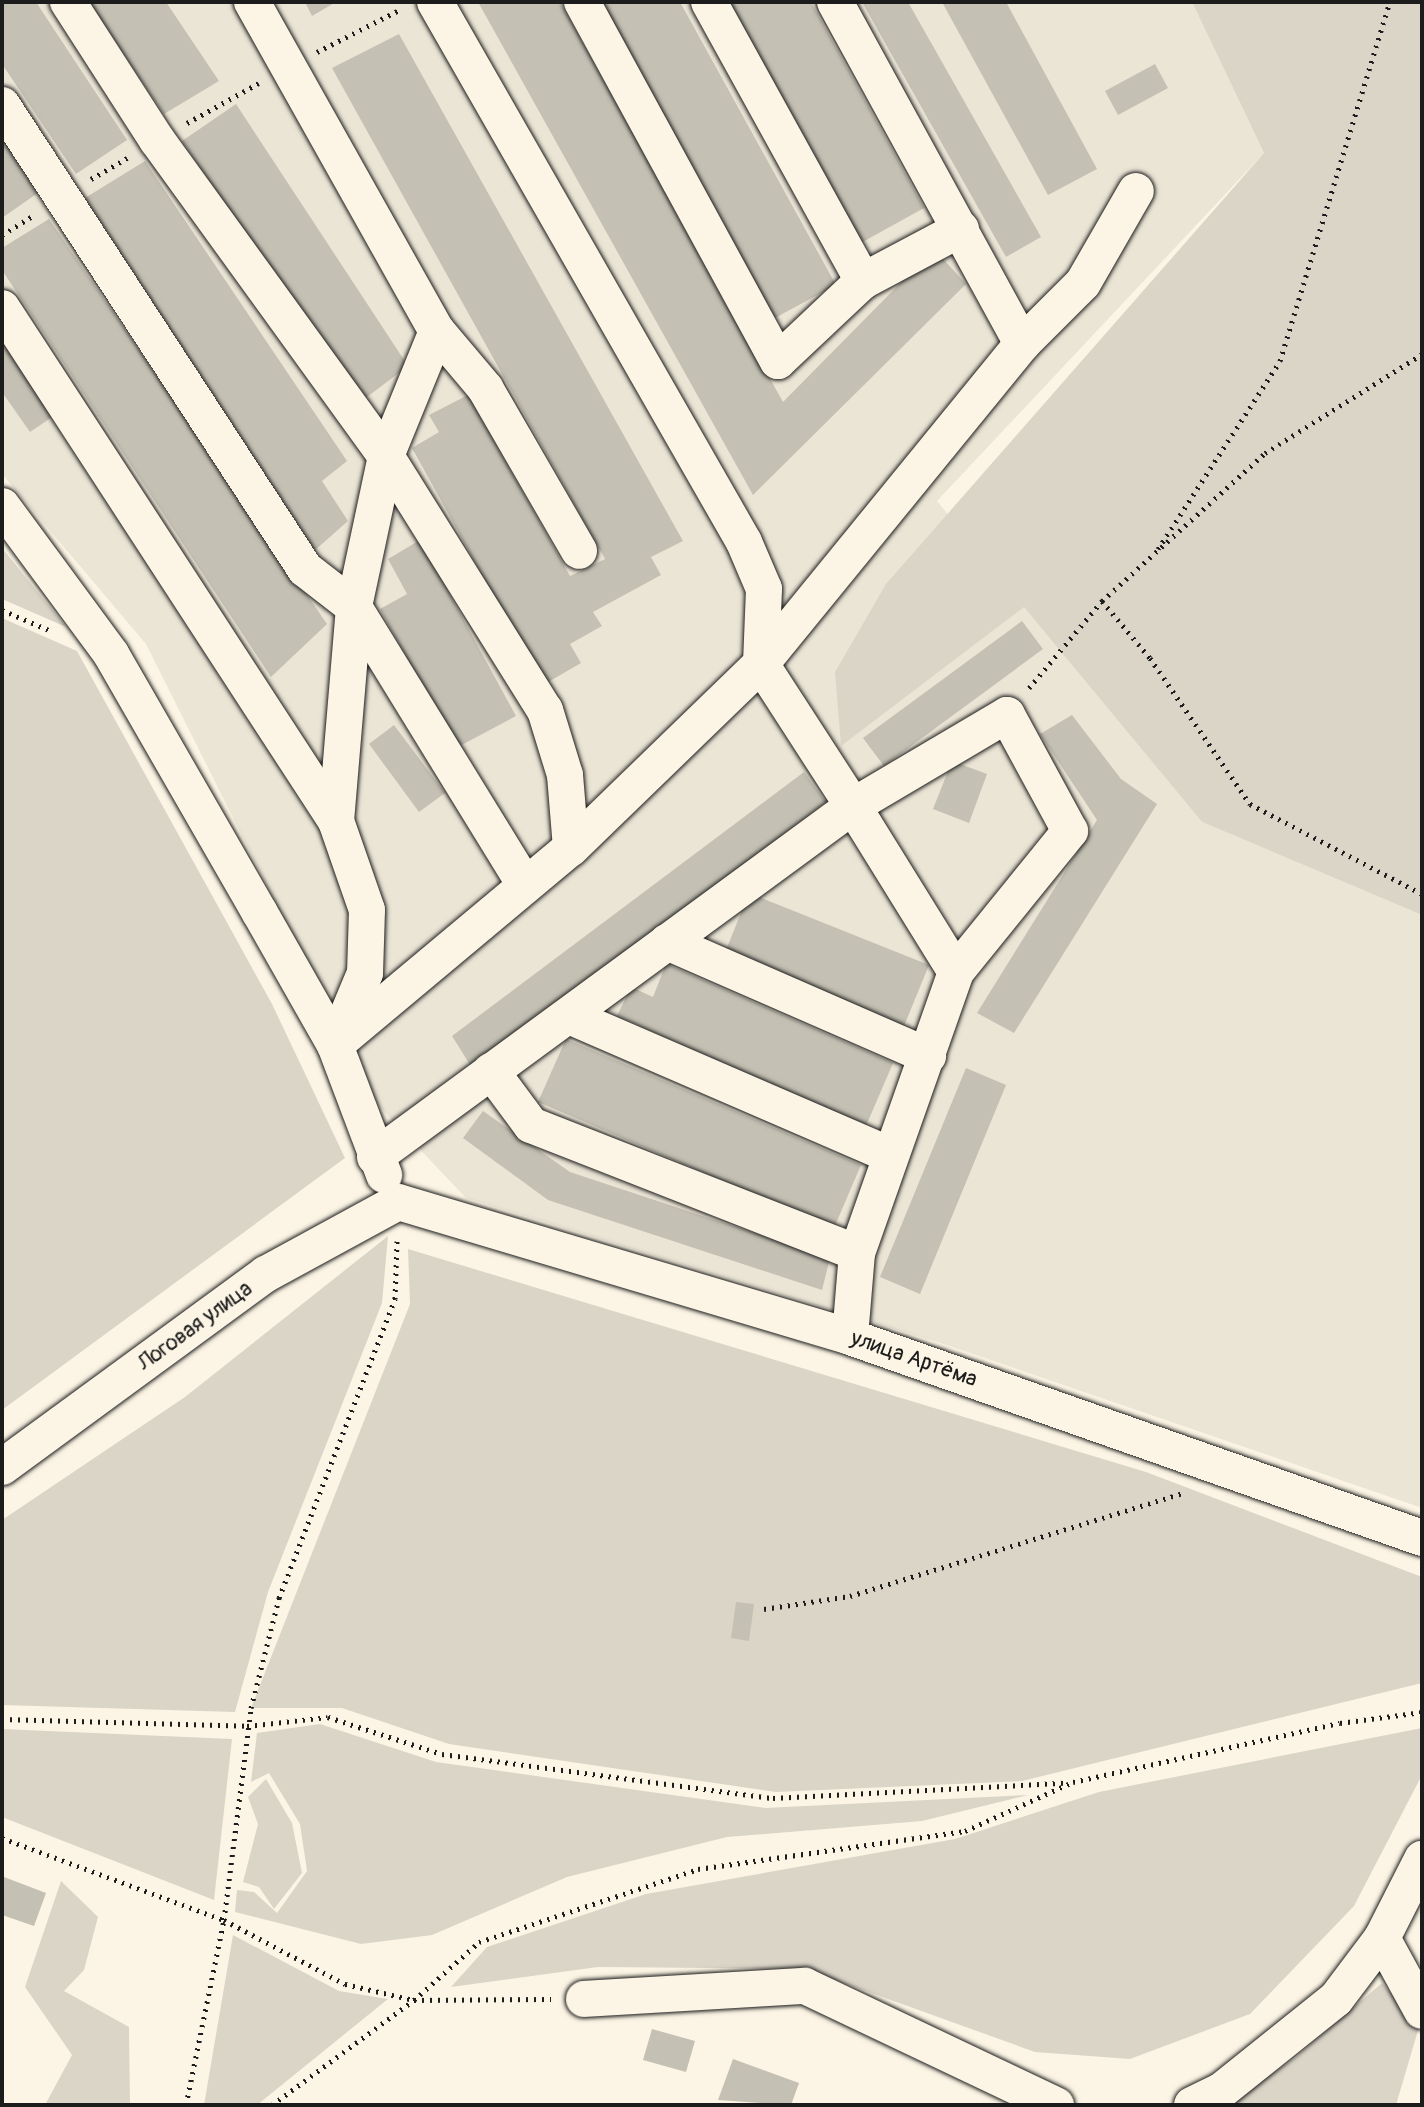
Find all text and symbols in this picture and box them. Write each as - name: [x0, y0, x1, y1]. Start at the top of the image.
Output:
- street label: Логовая улица: [133, 1276, 257, 1376]
- street label: улица Артёма: [847, 1325, 981, 1393]

